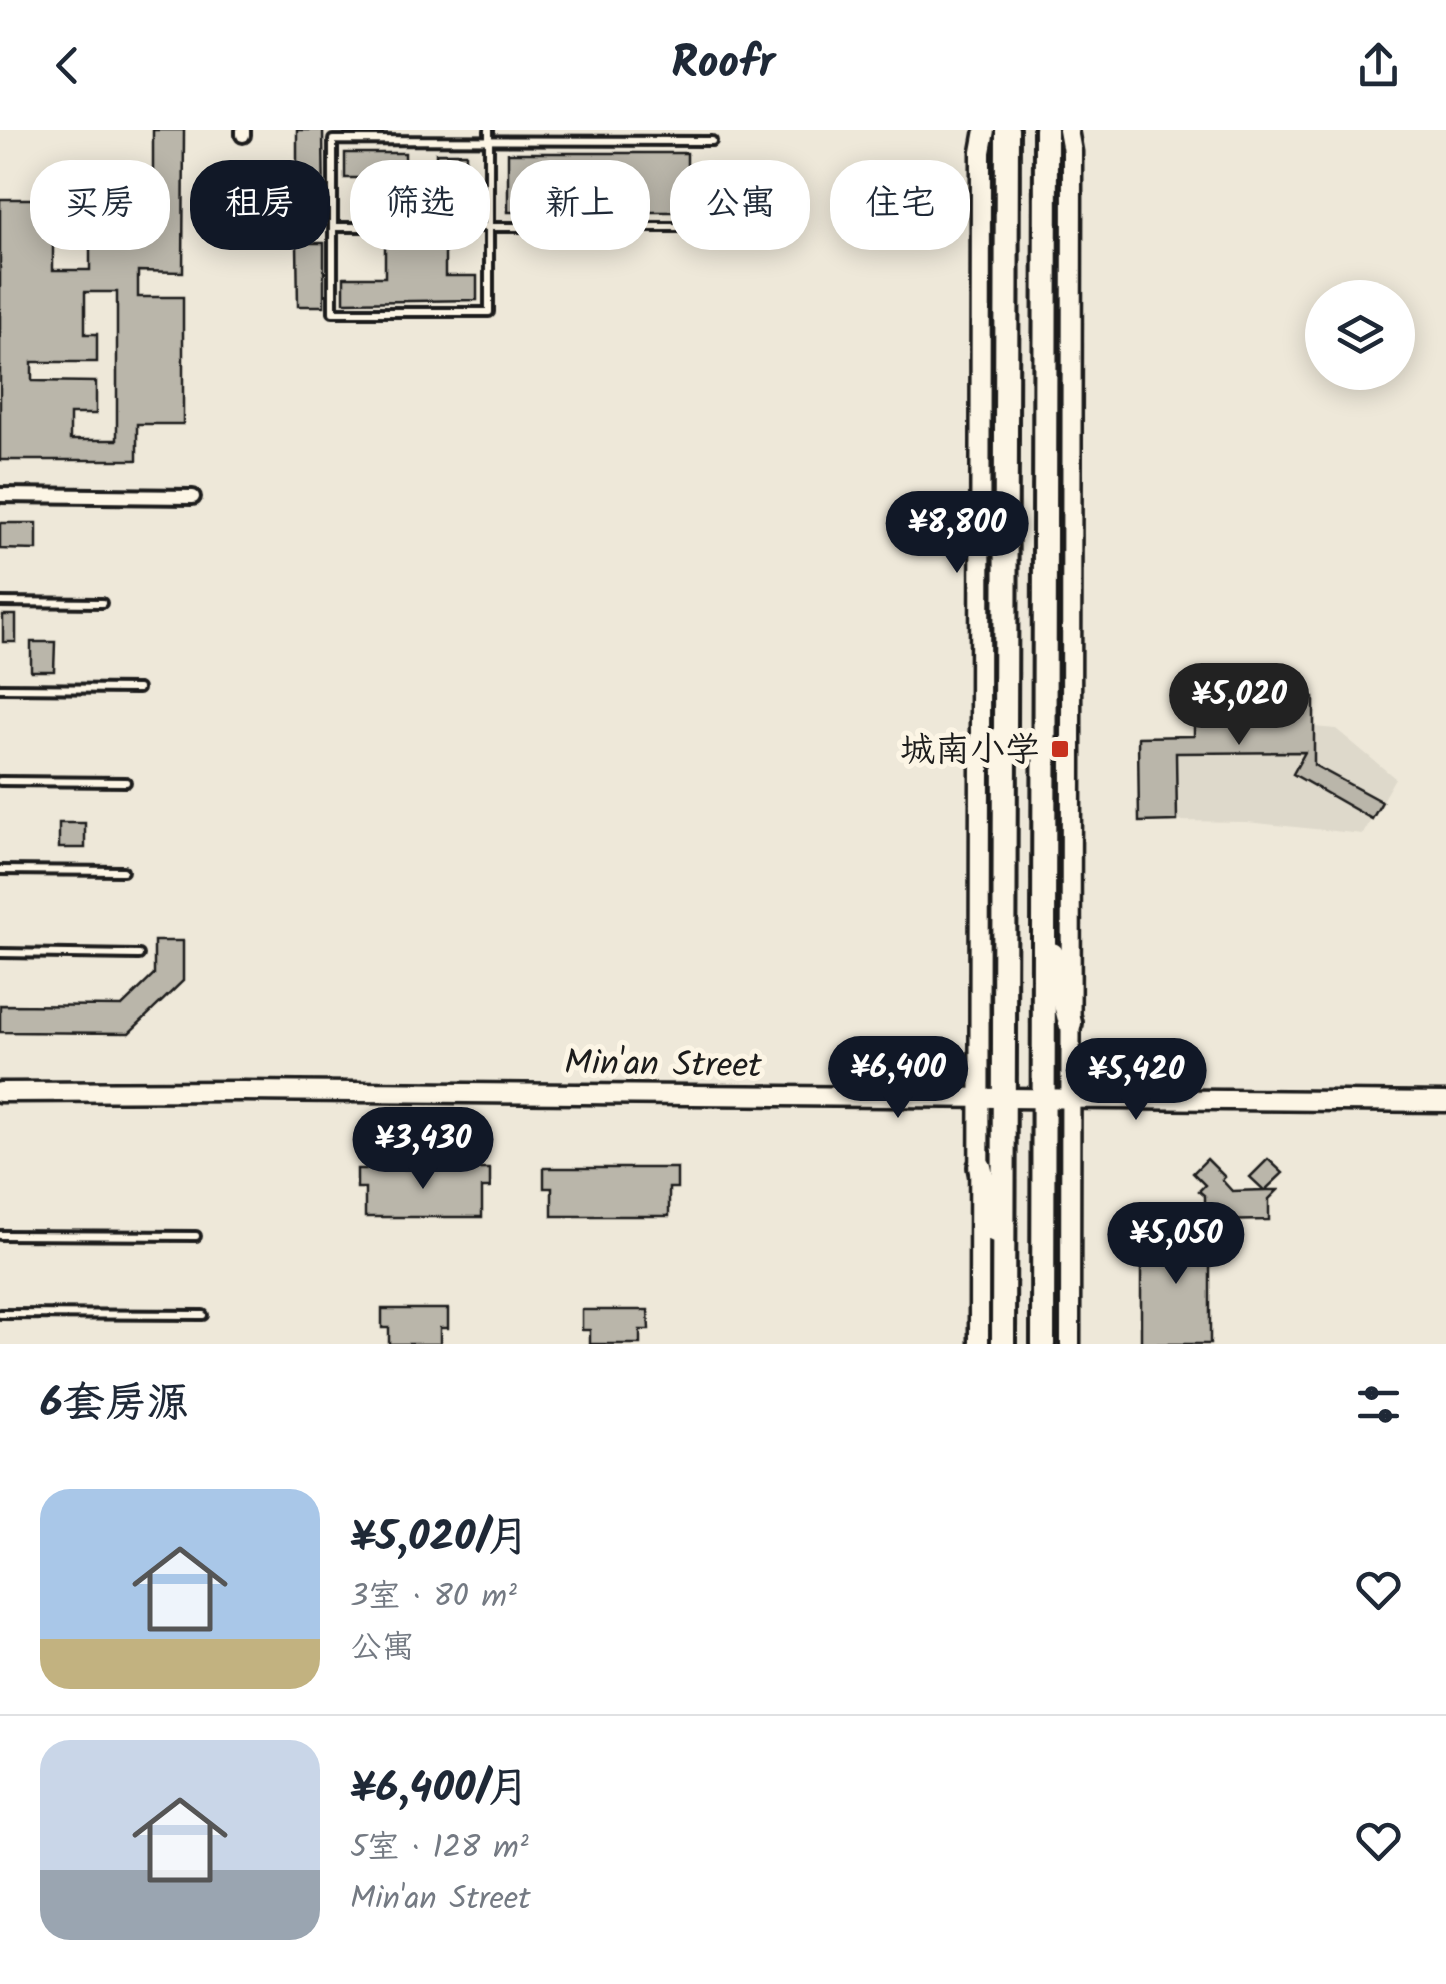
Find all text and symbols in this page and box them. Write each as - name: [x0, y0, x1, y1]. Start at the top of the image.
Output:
- text: Roofr: [671, 29, 775, 101]
- icon: back: [40, 38, 95, 93]
- icon: share: [1351, 38, 1406, 93]
- chip: 买房: [30, 160, 170, 250]
- chip: 租房: [190, 160, 330, 250]
- chip: 筛选: [350, 160, 490, 250]
- chip: 新上: [510, 160, 650, 250]
- chip: 公寓: [670, 160, 810, 250]
- chip: 住宅: [830, 160, 970, 250]
- map controls: [1305, 280, 1415, 390]
- button: layers: [1305, 280, 1415, 390]
- pin: ¥8,800: [876, 491, 1038, 576]
- text: ¥8,800: [908, 498, 1006, 549]
- pin: ¥5,020: [1158, 663, 1320, 748]
- text: ¥5,020: [1191, 670, 1287, 721]
- place label: 城南小学: [900, 724, 1040, 780]
- marker: 城南小学: [1049, 738, 1071, 760]
- street label: Min'an Street: [564, 1036, 763, 1096]
- pin: ¥6,400: [817, 1036, 979, 1121]
- pin: ¥5,420: [1055, 1038, 1217, 1123]
- text: ¥6,400: [850, 1043, 946, 1094]
- text: ¥5,420: [1088, 1045, 1184, 1096]
- pin: ¥3,430: [342, 1107, 504, 1192]
- text: ¥3,430: [375, 1114, 471, 1165]
- pin: ¥5,050: [1095, 1202, 1257, 1287]
- text: ¥5,050: [1129, 1209, 1223, 1260]
- text: 6套房源: [40, 1371, 189, 1438]
- icon: filters: [1351, 1377, 1406, 1432]
- text: ¥5,020/月: [350, 1505, 530, 1572]
- icon: home: [120, 1529, 240, 1649]
- icon: heart: [1351, 1562, 1406, 1617]
- text: 3室 · 80 m²: [350, 1572, 517, 1623]
- text: 公寓: [350, 1623, 414, 1674]
- text: ¥6,400/月: [350, 1756, 529, 1823]
- icon: home: [120, 1780, 240, 1900]
- icon: heart: [1351, 1813, 1406, 1868]
- text: 5室 · 128 m²: [350, 1823, 529, 1874]
- text: Min'an Street: [350, 1874, 531, 1925]

